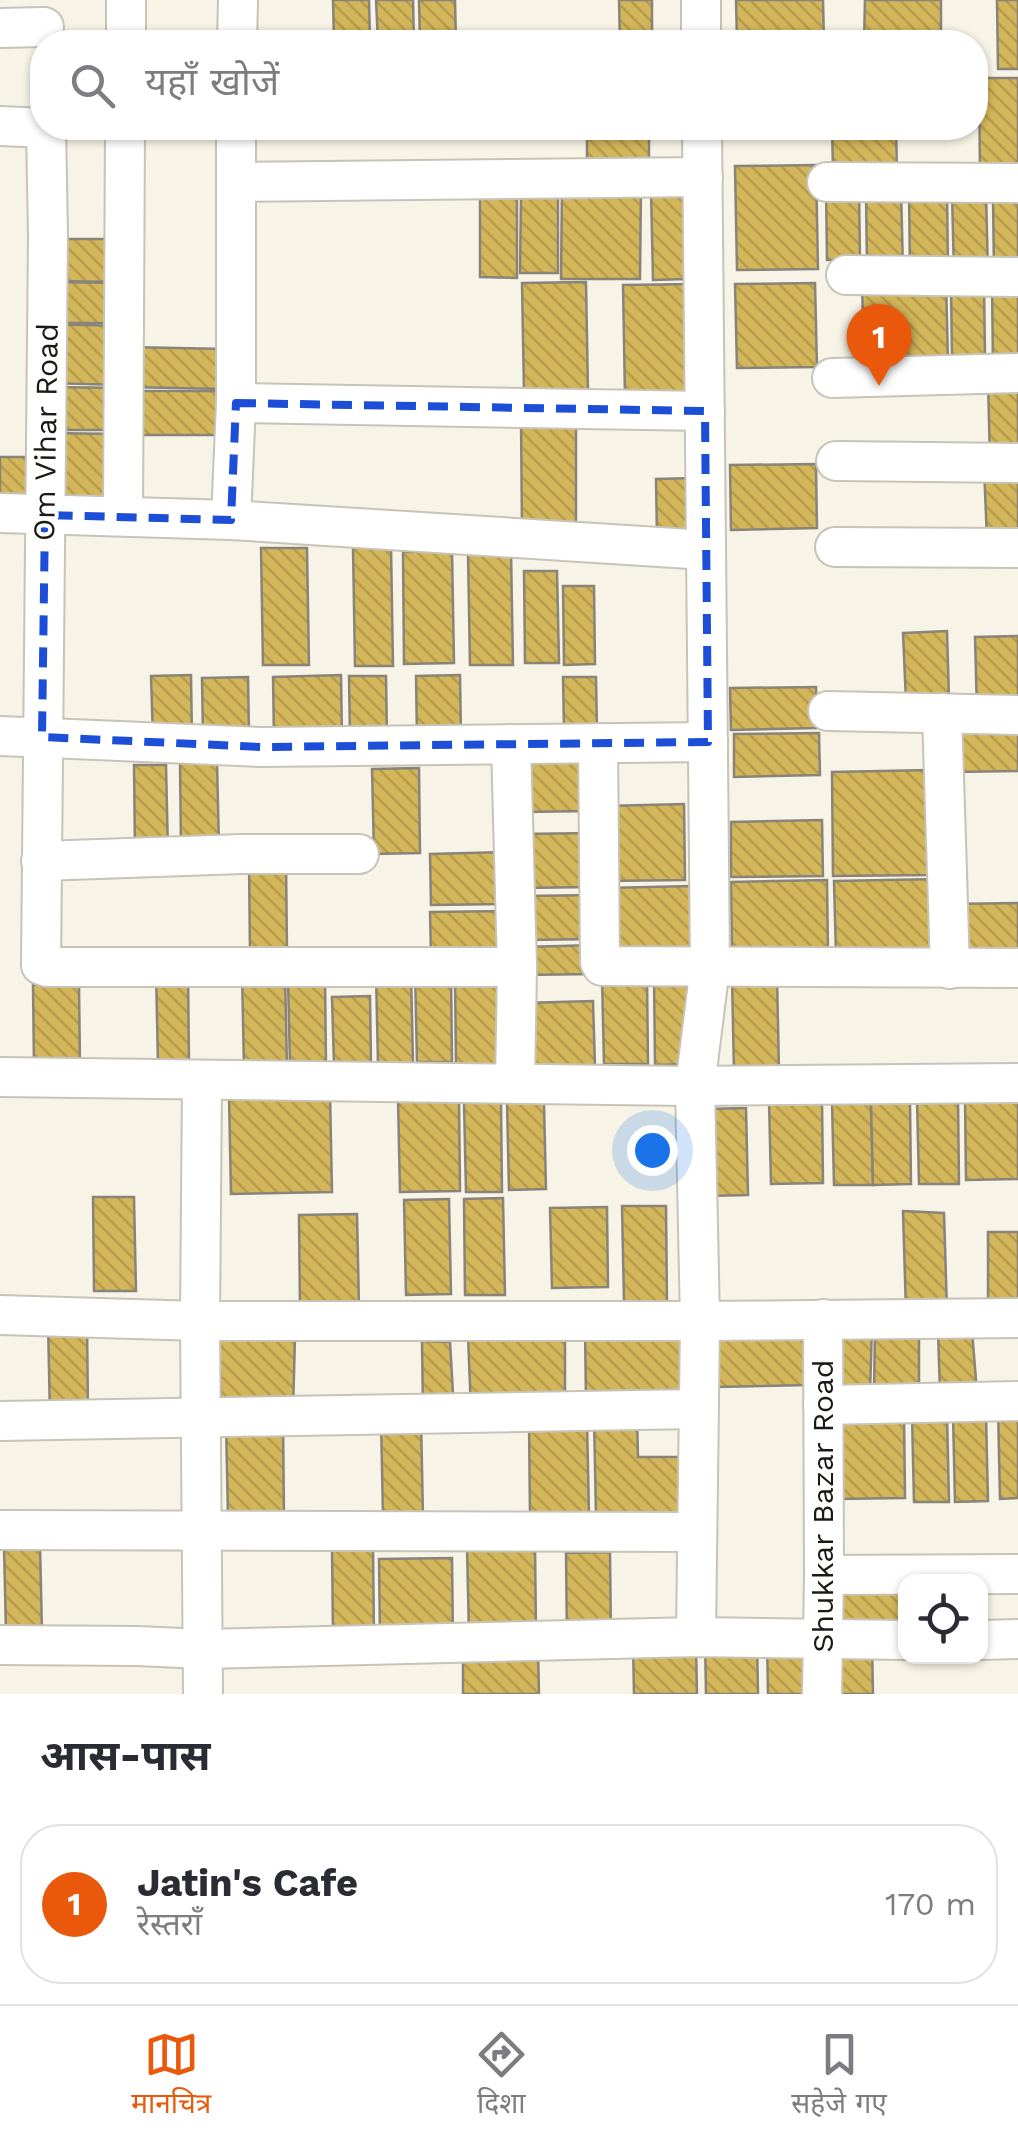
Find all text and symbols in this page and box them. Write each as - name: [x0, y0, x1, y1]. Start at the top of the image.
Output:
- search box: [30, 30, 988, 140]
- icon: search: [65, 58, 120, 113]
- text: यहाँ खोजें: [145, 60, 279, 104]
- pin: 1: [846, 304, 912, 386]
- street label: Om Vihar Road: [26, 323, 65, 541]
- your location: [627, 1125, 678, 1176]
- street label: Shukkar Bazar Road: [805, 1359, 840, 1653]
- map controls: [898, 1574, 988, 1664]
- button: locate: [898, 1574, 988, 1664]
- text: आस-पास: [40, 1731, 210, 1780]
- text: Jatin's Cafe: [137, 1861, 358, 1905]
- text: 1: [68, 1885, 81, 1923]
- text: 170 m: [885, 1885, 976, 1923]
- text: रेस्तराँ: [137, 1905, 202, 1943]
- tab: मानचित्र: [131, 2027, 211, 2124]
- tab: दिशा: [474, 2027, 529, 2124]
- tab: सहेजे गए: [791, 2027, 887, 2124]

